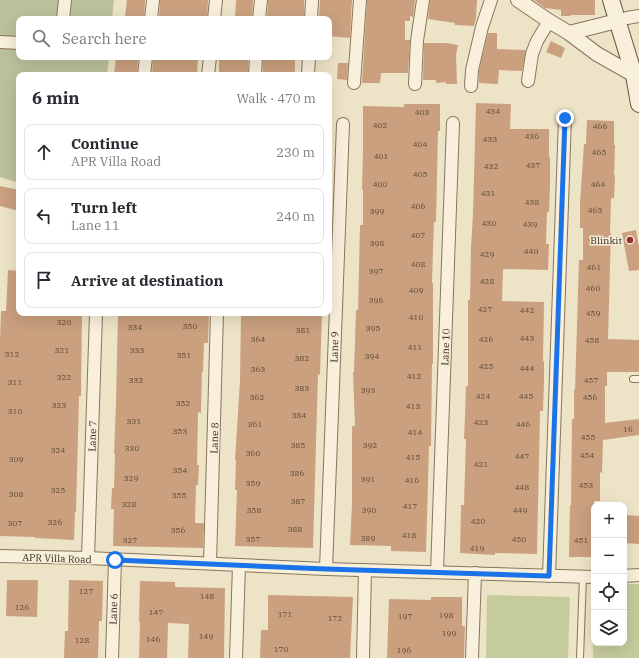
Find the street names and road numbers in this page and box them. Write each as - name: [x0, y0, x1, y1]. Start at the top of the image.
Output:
- street label: Lane 10: [438, 328, 453, 366]
- street label: Lane 9: [327, 331, 342, 363]
- street label: Lane 7: [85, 420, 100, 452]
- street label: Lane 8: [207, 422, 222, 454]
- street label: APR Villa Road: [22, 551, 92, 566]
- street label: Lane 6: [106, 593, 121, 625]

